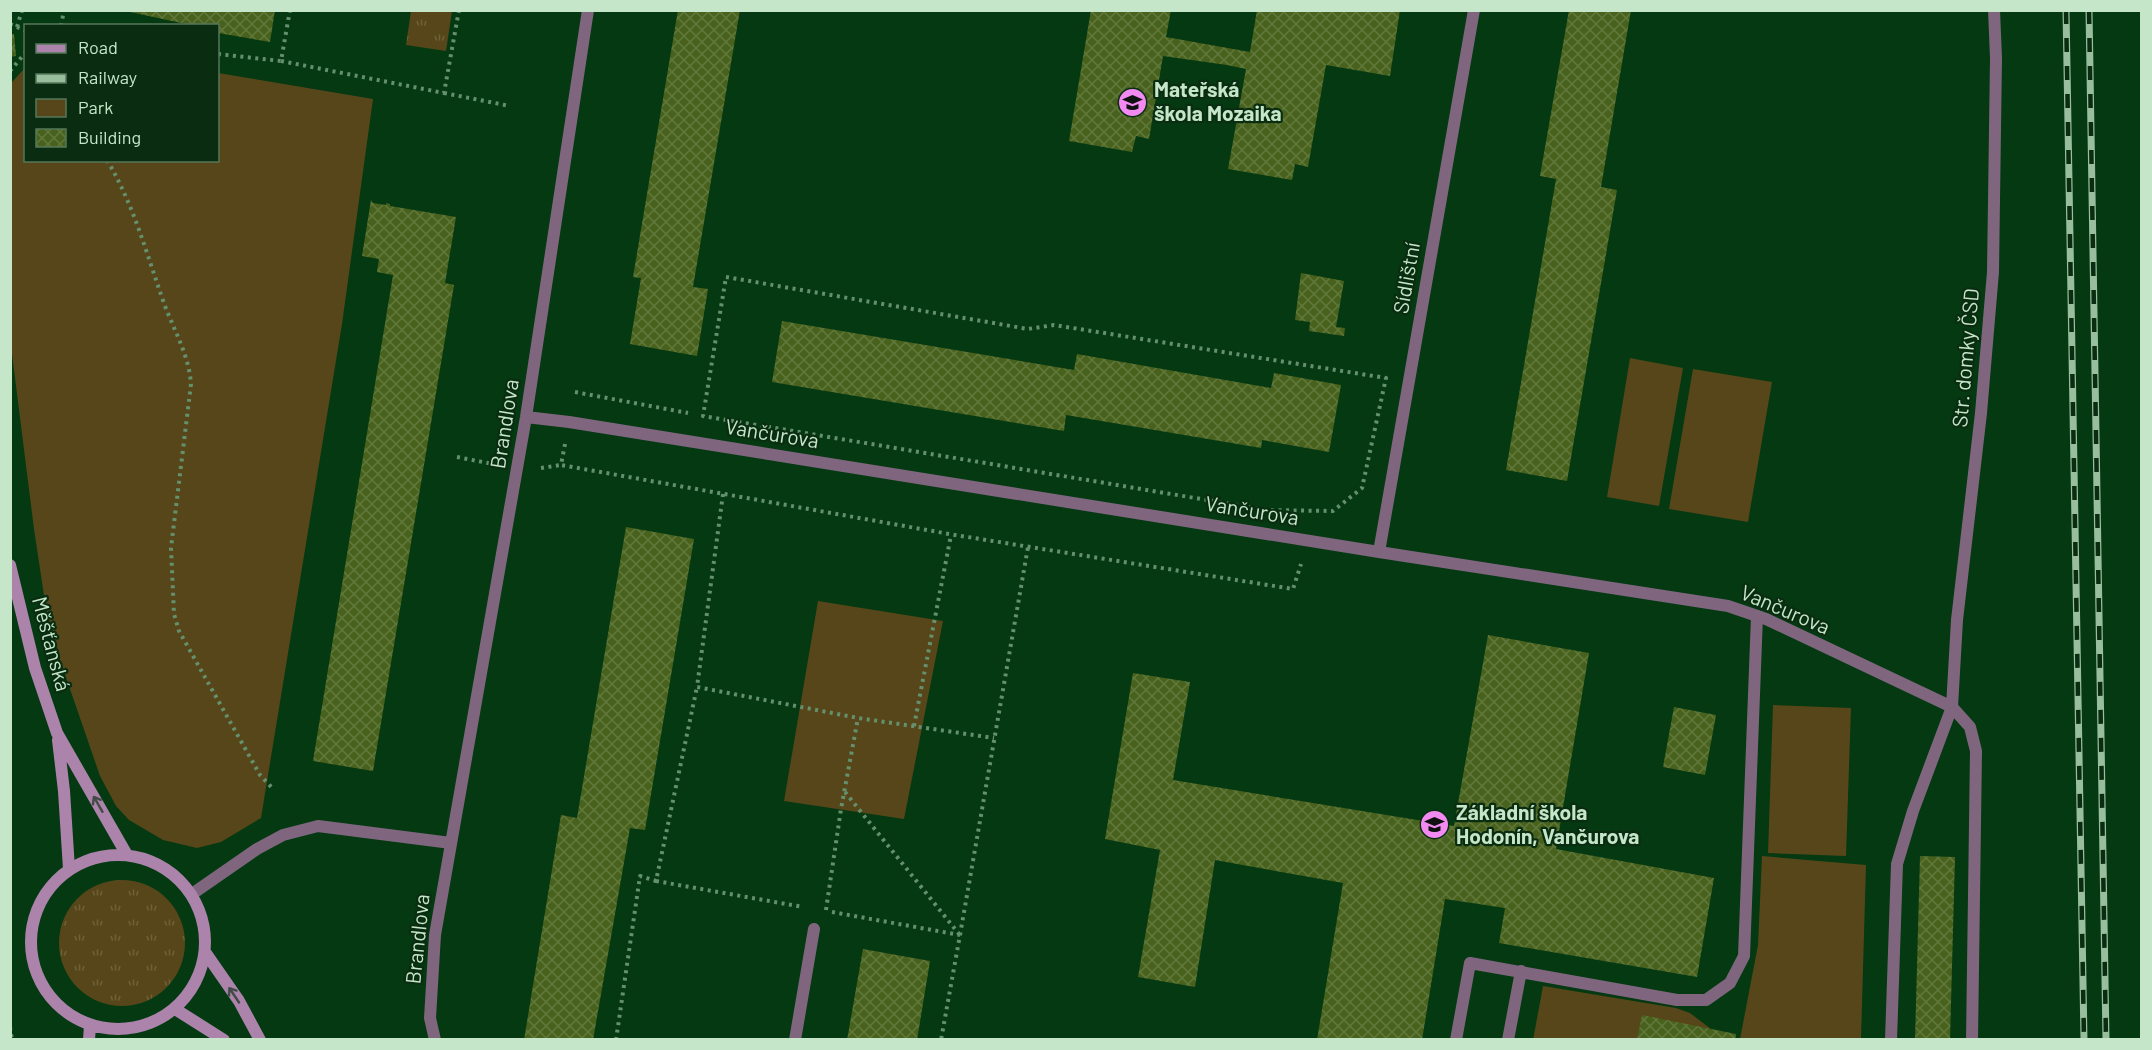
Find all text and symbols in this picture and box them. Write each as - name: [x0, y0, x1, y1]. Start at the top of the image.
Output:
- legend: [24, 24, 219, 162]
- text: Road: [78, 36, 118, 58]
- text: Railway: [78, 66, 137, 88]
- place label: Mateřská škola Mozaika: [1154, 76, 1282, 125]
- school or university icon: Mateřská škola Mozaika: [1117, 86, 1149, 118]
- text: Park: [78, 96, 113, 118]
- text: Building: [78, 126, 141, 148]
- street label: Sídlištní: [1387, 240, 1424, 315]
- street label: Str. domky ČSD: [1946, 287, 1983, 428]
- street label: Brandlova: [484, 377, 523, 470]
- street label: Vančurova: [724, 413, 821, 452]
- street label: Vančurova: [1204, 490, 1301, 529]
- street label: Vančurova: [1737, 579, 1834, 639]
- street label: Měšťanská: [28, 594, 77, 694]
- one-way arrow: [92, 796, 104, 813]
- place label: Základní škola Hodonín, Vančurova: [1456, 799, 1639, 848]
- school or university icon: Základní škola Hodonín, Vančurova: [1419, 809, 1451, 841]
- street label: Brandlova: [399, 893, 434, 985]
- one-way arrow: [228, 987, 240, 1003]

